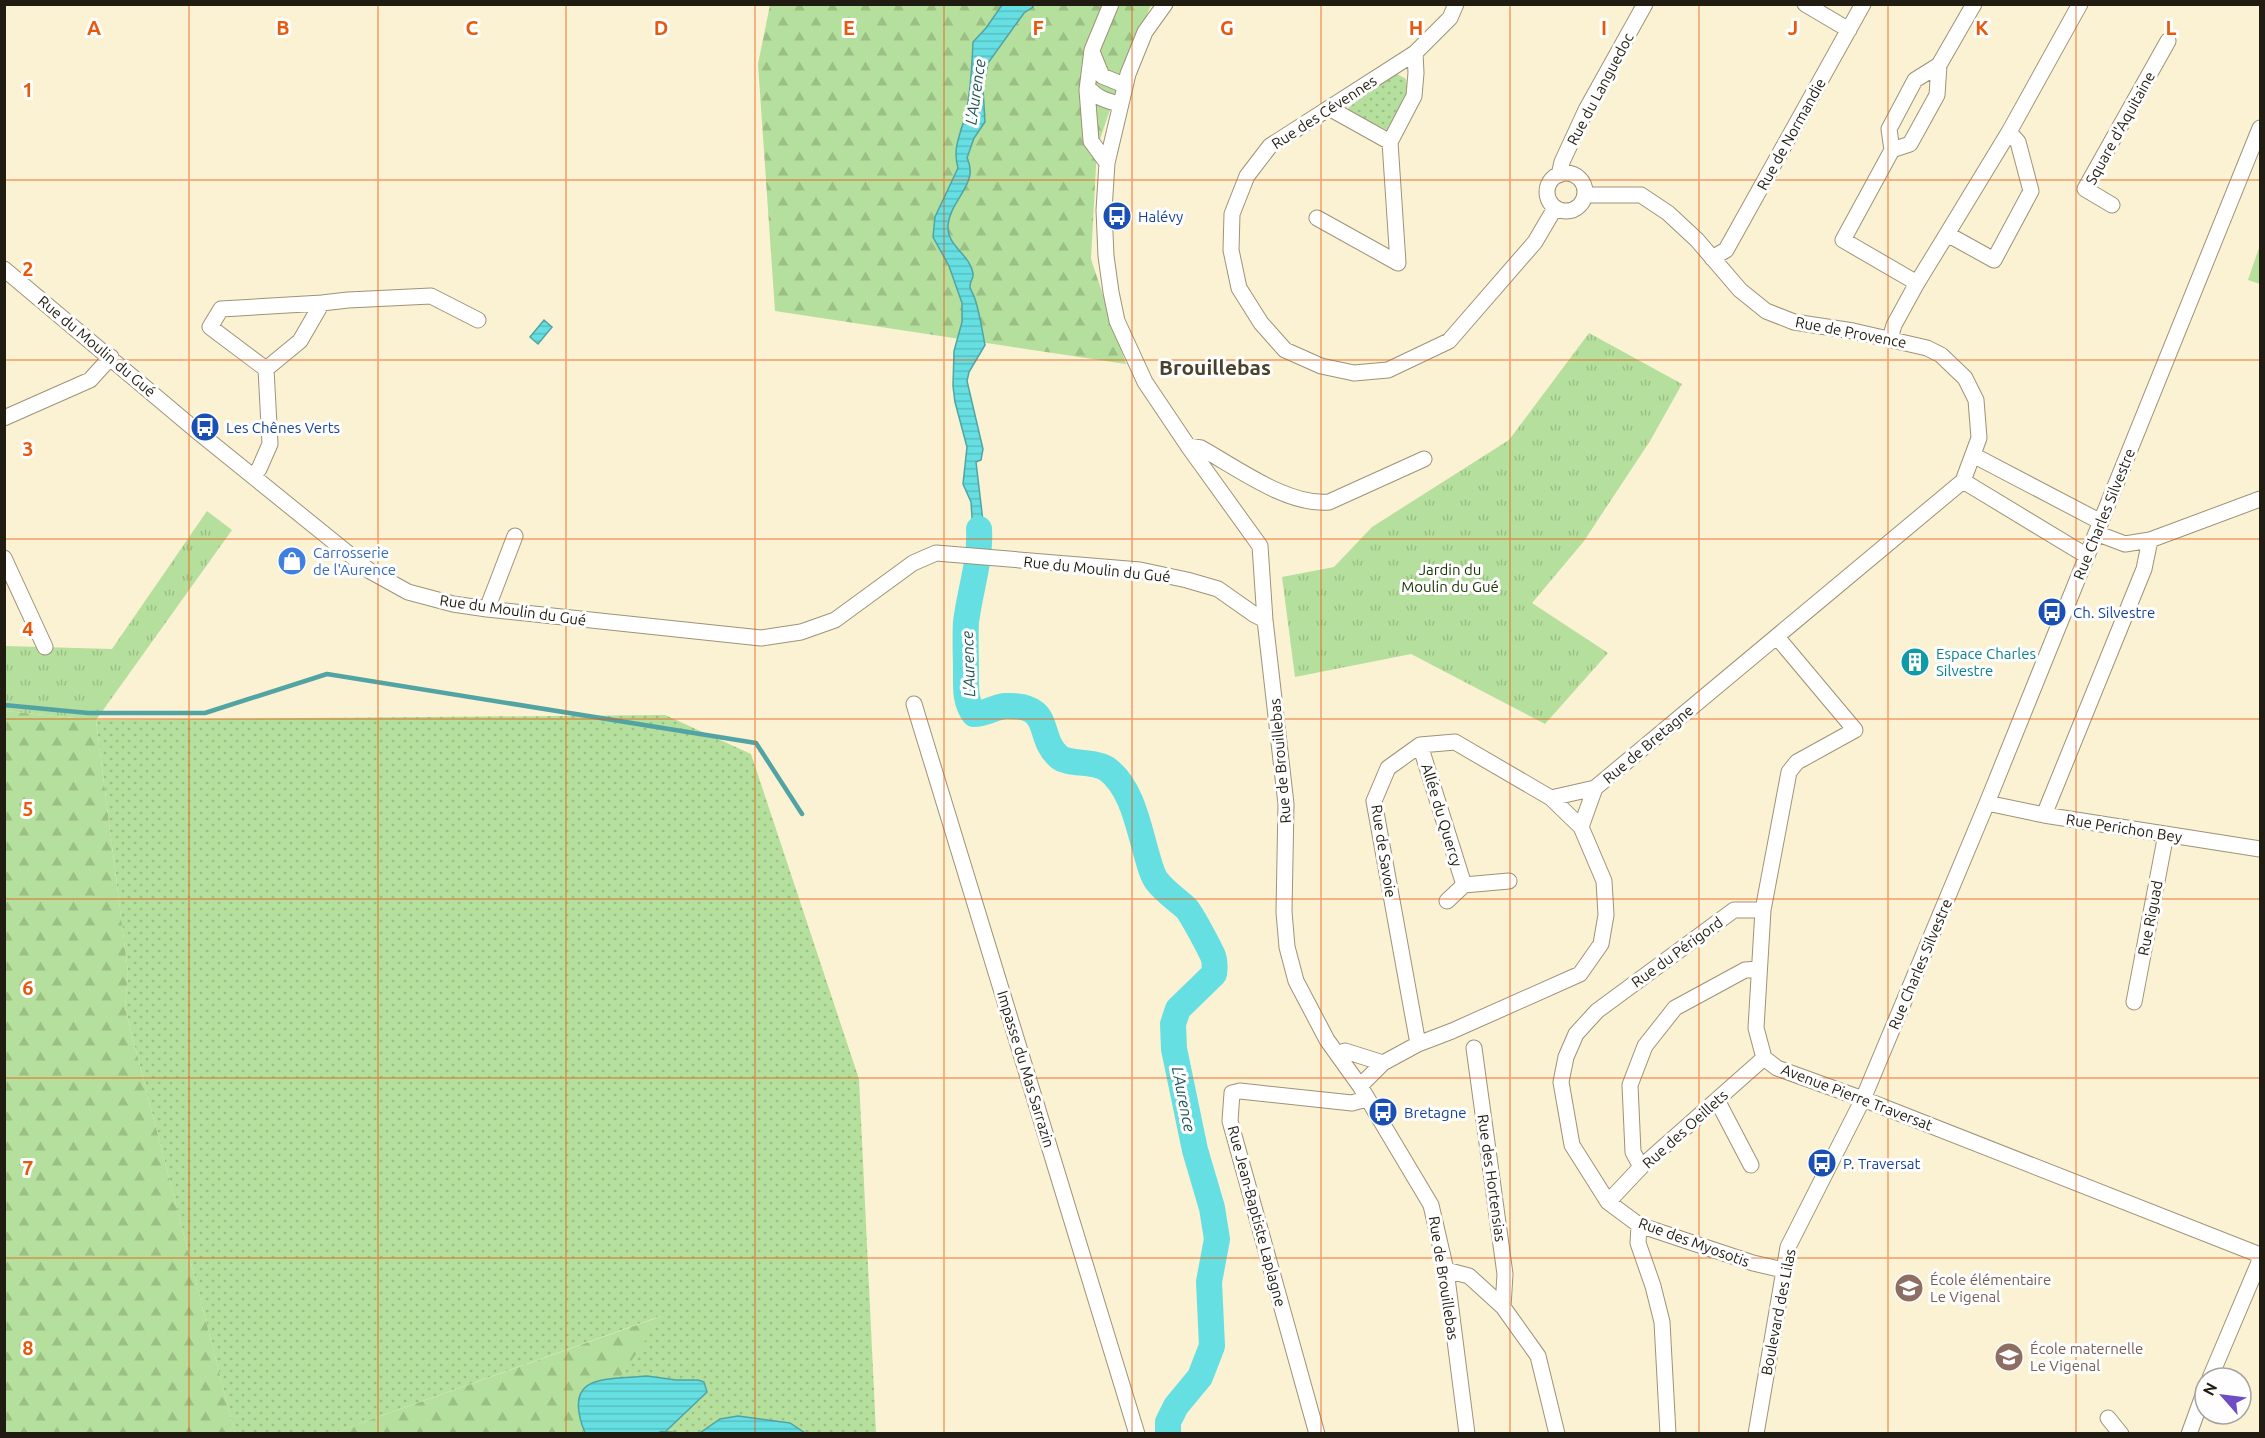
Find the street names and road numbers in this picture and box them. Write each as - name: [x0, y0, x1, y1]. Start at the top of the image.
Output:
- street label: Rue du Languedoc: [1563, 30, 1637, 148]
- street label: Square d'Aquitaine: [2082, 69, 2158, 187]
- street label: Rue des Cévennes: [1268, 72, 1380, 152]
- street label: Rue de Normandie: [1753, 75, 1829, 193]
- street label: Rue du Moulin du Gué: [35, 292, 159, 400]
- street label: Rue de Provence: [1794, 313, 1908, 351]
- street label: Rue Charles Silvestre: [2070, 446, 2138, 582]
- street label: Rue du Moulin du Gué: [1023, 553, 1171, 585]
- street label: Rue du Moulin du Gué: [439, 591, 587, 629]
- street label: Rue de Brouillebas: [1266, 698, 1294, 824]
- street label: Rue de Bretagne: [1599, 701, 1697, 787]
- street label: Allée du Quercy: [1418, 761, 1466, 869]
- street label: Rue de Savoie: [1368, 803, 1400, 899]
- street label: Rue Perichon Bey: [2065, 810, 2183, 846]
- street label: Rue Riguad: [2134, 879, 2166, 957]
- street label: Rue Charles Silvestre: [1885, 896, 1955, 1032]
- street label: Rue du Périgord: [1628, 913, 1726, 991]
- street label: Impasse du Mas Sarrazin: [994, 988, 1058, 1150]
- street label: Avenue Pierre Traversat: [1779, 1060, 1935, 1134]
- street label: Rue des Oeillets: [1639, 1086, 1731, 1172]
- street label: Rue des Hortensias: [1475, 1113, 1509, 1243]
- street label: Rue Jean-Baptiste Laplagne: [1225, 1124, 1289, 1308]
- street label: Rue des Myosotis: [1636, 1214, 1752, 1270]
- street label: Rue de Brouillebas: [1426, 1215, 1462, 1341]
- street label: Boulevard des Lilas: [1757, 1247, 1799, 1377]

